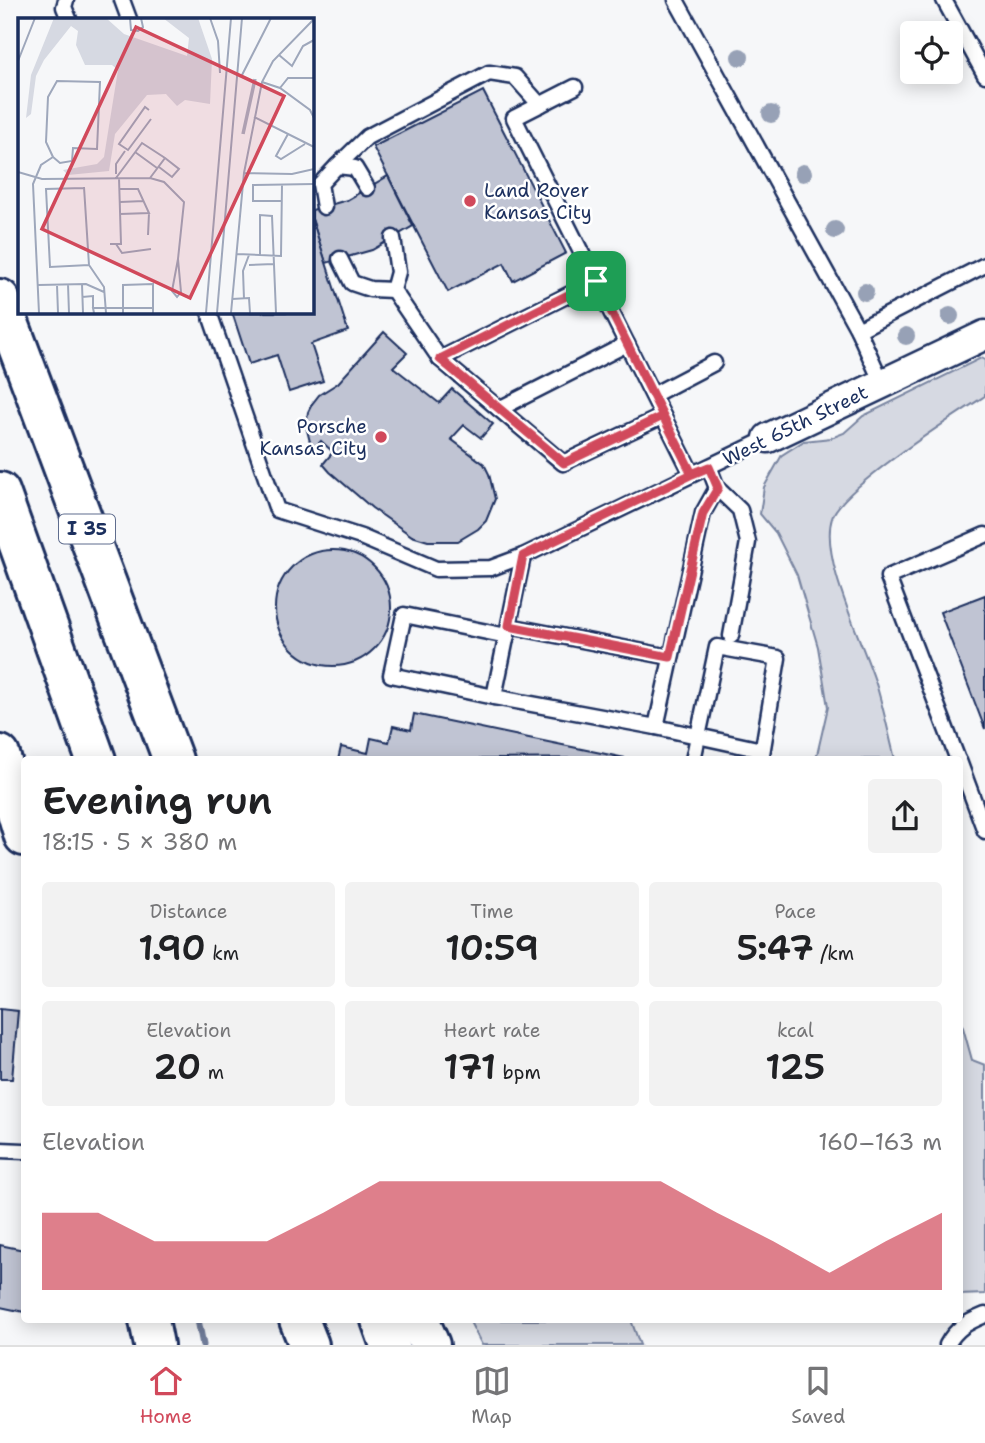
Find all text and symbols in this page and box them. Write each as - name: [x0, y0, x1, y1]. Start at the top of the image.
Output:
- inset map: [18, 18, 313, 313]
- map controls: [900, 21, 963, 84]
- button: locate: [900, 21, 963, 84]
- place label: Land Rover Kansas City: [484, 178, 592, 225]
- marker: Land Rover Kansas City: [462, 193, 478, 209]
- pin: [566, 251, 626, 311]
- icon: arrive: [577, 262, 615, 300]
- street label: West 65th Street: [719, 380, 872, 471]
- place label: Porsche Kansas City: [259, 414, 367, 461]
- marker: Porsche Kansas City: [373, 429, 389, 445]
- road number: I 35: [59, 514, 115, 544]
- text: Evening run: [42, 775, 272, 826]
- button: share: [868, 779, 942, 853]
- text: 18:15 · 5 × 380 m: [42, 827, 237, 857]
- text: Distance: [150, 899, 228, 924]
- text: Time: [470, 899, 514, 924]
- text: Pace: [774, 899, 816, 924]
- text: 1.90: [138, 924, 206, 971]
- text: 10:59: [445, 924, 539, 971]
- text: 5:47: [736, 924, 814, 971]
- text: km: [206, 941, 239, 966]
- text: /km: [814, 941, 854, 966]
- text: Elevation: [146, 1018, 231, 1043]
- text: Heart rate: [444, 1018, 540, 1043]
- text: kcal: [777, 1018, 814, 1043]
- text: 20: [153, 1043, 201, 1090]
- text: 171: [443, 1043, 496, 1090]
- text: 125: [765, 1043, 825, 1090]
- text: m: [201, 1060, 224, 1085]
- text: bpm: [496, 1060, 541, 1085]
- text: Elevation: [42, 1127, 145, 1157]
- text: 160–163 m: [818, 1127, 942, 1157]
- tab: Home: [140, 1362, 192, 1429]
- tab: Map: [471, 1362, 512, 1429]
- tab: Saved: [791, 1362, 845, 1429]

